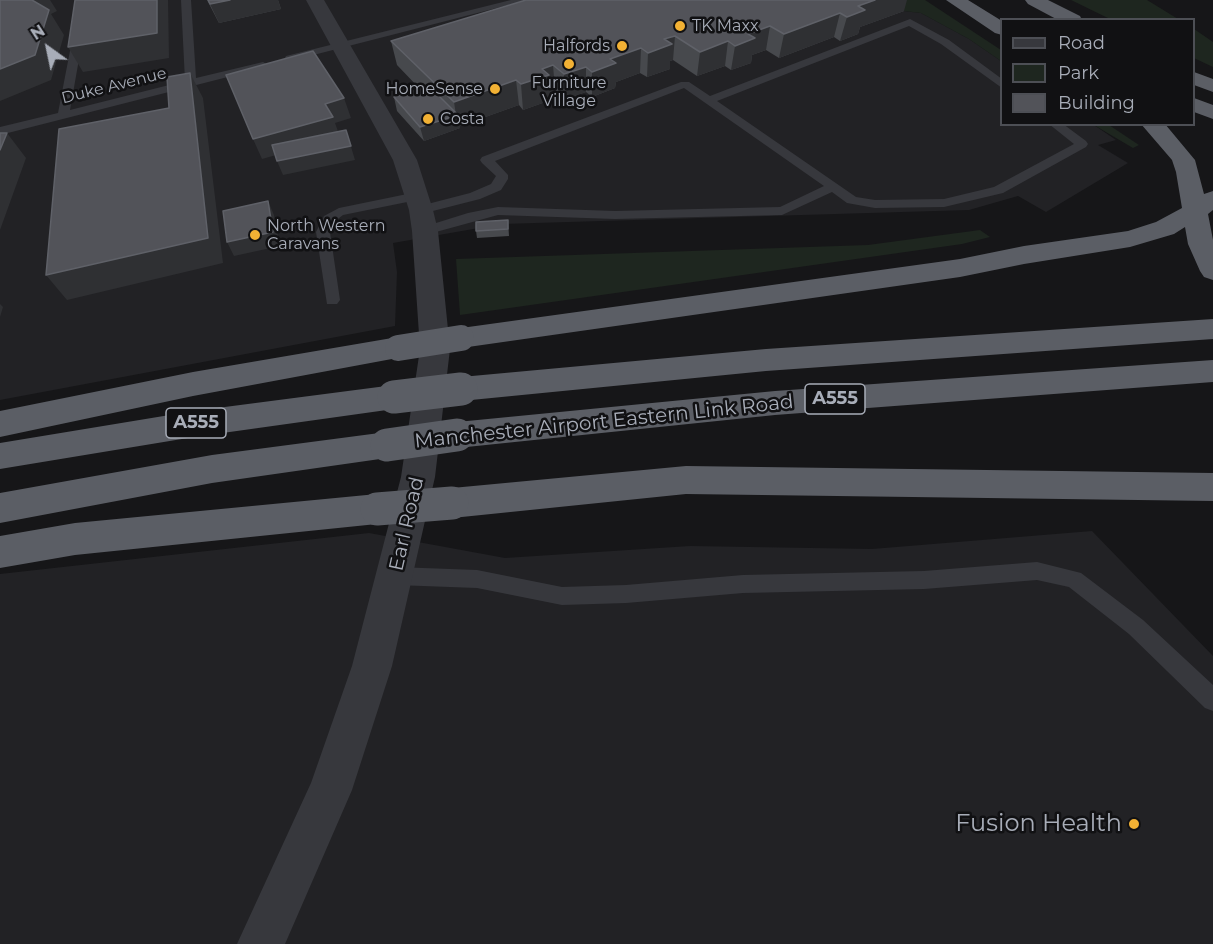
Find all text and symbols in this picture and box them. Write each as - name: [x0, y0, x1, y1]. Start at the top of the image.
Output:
- place label: TK Maxx: [692, 16, 759, 36]
- north arrow: [18, 18, 78, 78]
- legend: [1000, 18, 1195, 126]
- marker: TK Maxx: [673, 19, 687, 33]
- text: N: [27, 21, 49, 44]
- text: Road: [1058, 32, 1105, 54]
- place label: Halfords: [543, 36, 610, 56]
- marker: Halfords: [615, 39, 629, 53]
- marker: Furniture Village: [562, 57, 576, 71]
- text: Park: [1058, 62, 1099, 84]
- street label: Duke Avenue: [60, 64, 168, 108]
- place label: Furniture Village: [532, 73, 606, 111]
- place label: HomeSense: [386, 79, 483, 99]
- marker: HomeSense: [488, 82, 502, 96]
- text: Building: [1058, 92, 1135, 114]
- place label: Costa: [440, 109, 484, 129]
- marker: Costa: [421, 112, 435, 126]
- place label: North Western Caravans: [267, 216, 386, 254]
- marker: North Western Caravans: [248, 228, 262, 242]
- road number: A555: [805, 384, 865, 414]
- street label: Manchester Airport Eastern Link Road: [413, 390, 795, 454]
- road number: A555: [166, 408, 226, 438]
- street label: Earl Road: [385, 475, 429, 573]
- place label: Fusion Health: [955, 810, 1122, 838]
- marker: Fusion Health: [1127, 817, 1141, 831]

